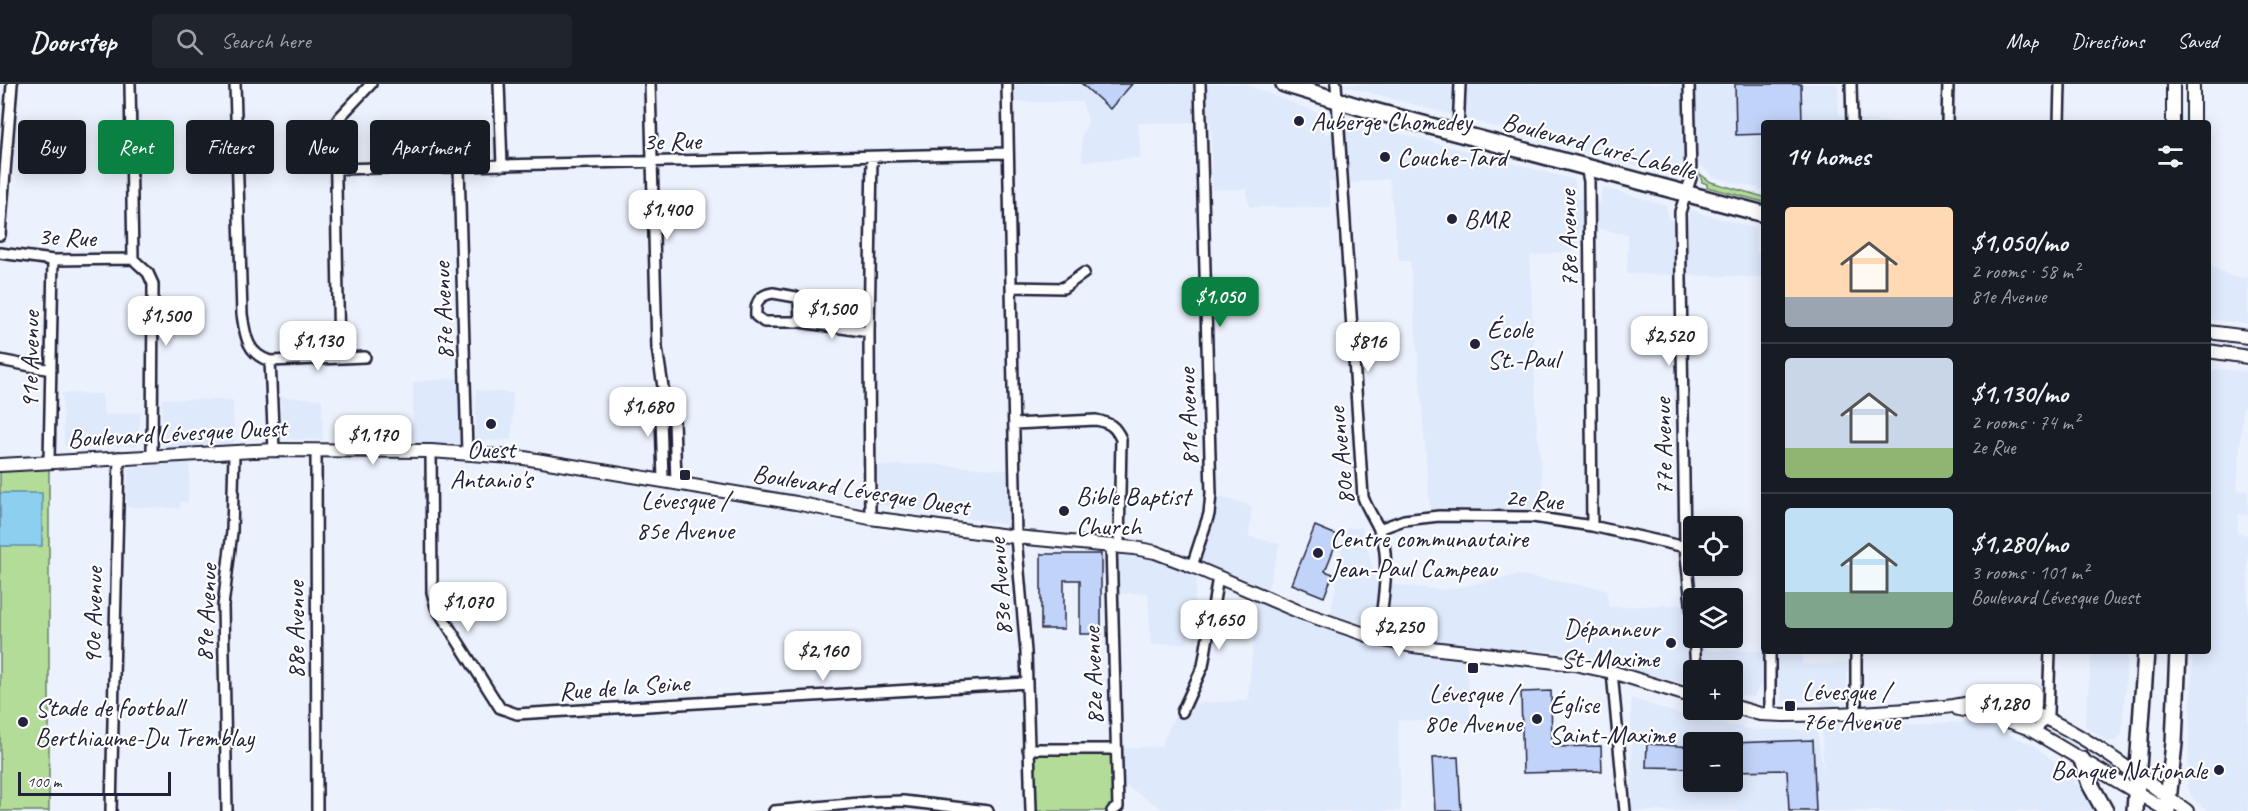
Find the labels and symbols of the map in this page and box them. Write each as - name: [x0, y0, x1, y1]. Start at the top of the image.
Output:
- street label: Boulevard Curé-Labelle: [1499, 104, 1701, 188]
- place label: Auberge Chomedey: [1311, 105, 1474, 138]
- marker: Auberge Chomedey: [1292, 114, 1306, 128]
- street label: 3e Rue: [643, 124, 703, 158]
- place label: Couche-Tard: [1397, 141, 1510, 174]
- marker: Couche-Tard: [1378, 150, 1392, 164]
- street label: 78e Avenue: [1551, 187, 1585, 288]
- pin: $1,400: [618, 190, 716, 241]
- place label: BMR: [1464, 203, 1511, 236]
- marker: BMR: [1445, 212, 1459, 226]
- street label: 3e Rue: [37, 219, 98, 255]
- street label: 87e Avenue: [425, 259, 461, 360]
- pin: $1,050: [1171, 277, 1269, 328]
- pin: $1,500: [783, 289, 881, 340]
- pin: $1,500: [117, 296, 215, 347]
- street label: 91e Avenue: [13, 308, 47, 409]
- place label: École St.-Paul: [1487, 313, 1563, 376]
- pin: $2,520: [1620, 316, 1718, 367]
- pin: $1,130: [269, 321, 367, 372]
- pin: $816: [1332, 322, 1404, 373]
- marker: École St.-Paul: [1468, 337, 1482, 351]
- street label: 81e Avenue: [1170, 365, 1206, 466]
- pin: $1,680: [599, 387, 697, 438]
- street label: 77e Avenue: [1646, 395, 1680, 496]
- street label: 80e Avenue: [1319, 403, 1363, 506]
- street label: Boulevard Lévesque Ouest: [67, 411, 290, 455]
- pin: $1,170: [324, 415, 422, 466]
- marker: Ouest Antanio's: [484, 417, 498, 431]
- place label: Ouest Antanio's: [450, 433, 534, 496]
- street label: Boulevard Lévesque Ouest: [750, 457, 974, 524]
- marker: Lévesque / 85e Avenue: [678, 468, 692, 482]
- place label: Bible Baptist Church: [1076, 480, 1193, 543]
- street label: 2e Rue: [1504, 480, 1566, 518]
- place label: Lévesque / 85e Avenue: [636, 484, 736, 547]
- marker: Bible Baptist Church: [1057, 504, 1071, 518]
- place label: Centre communautaire Jean-Paul Campeau: [1328, 522, 1530, 585]
- street label: 83e Avenue: [980, 534, 1020, 637]
- marker: Centre communautaire Jean-Paul Campeau: [1311, 546, 1325, 560]
- street label: 89e Avenue: [187, 561, 225, 663]
- street label: 90e Avenue: [76, 564, 110, 665]
- street label: 88e Avenue: [279, 579, 312, 679]
- pin: $1,070: [419, 582, 517, 633]
- pin: $1,650: [1170, 600, 1268, 651]
- pin: $2,250: [1350, 607, 1448, 658]
- place label: Dépanneur St-Maxime: [1561, 612, 1662, 675]
- street label: 82e Avenue: [1075, 624, 1111, 725]
- pin: $2,160: [774, 631, 872, 682]
- marker: Dépanneur St-Maxime: [1664, 636, 1678, 650]
- marker: Lévesque / 80e Avenue: [1466, 661, 1480, 675]
- street label: Rue de la Seine: [558, 666, 693, 708]
- place label: Lévesque / 76e Avenue: [1802, 675, 1902, 738]
- place label: Lévesque / 80e Avenue: [1424, 677, 1524, 740]
- pin: $1,280: [1955, 684, 2053, 735]
- place label: Église Saint-Maxime: [1549, 688, 1676, 751]
- place label: Stade de football Berthiaume-Du Tremblay: [35, 691, 256, 754]
- marker: Lévesque / 76e Avenue: [1783, 699, 1797, 713]
- marker: Église Saint-Maxime: [1530, 712, 1544, 726]
- marker: Stade de football Berthiaume-Du Tremblay: [16, 715, 30, 729]
- place label: Banque Nationale: [2051, 754, 2209, 787]
- marker: Banque Nationale: [2212, 763, 2226, 777]
- scale bar: [18, 769, 171, 796]

